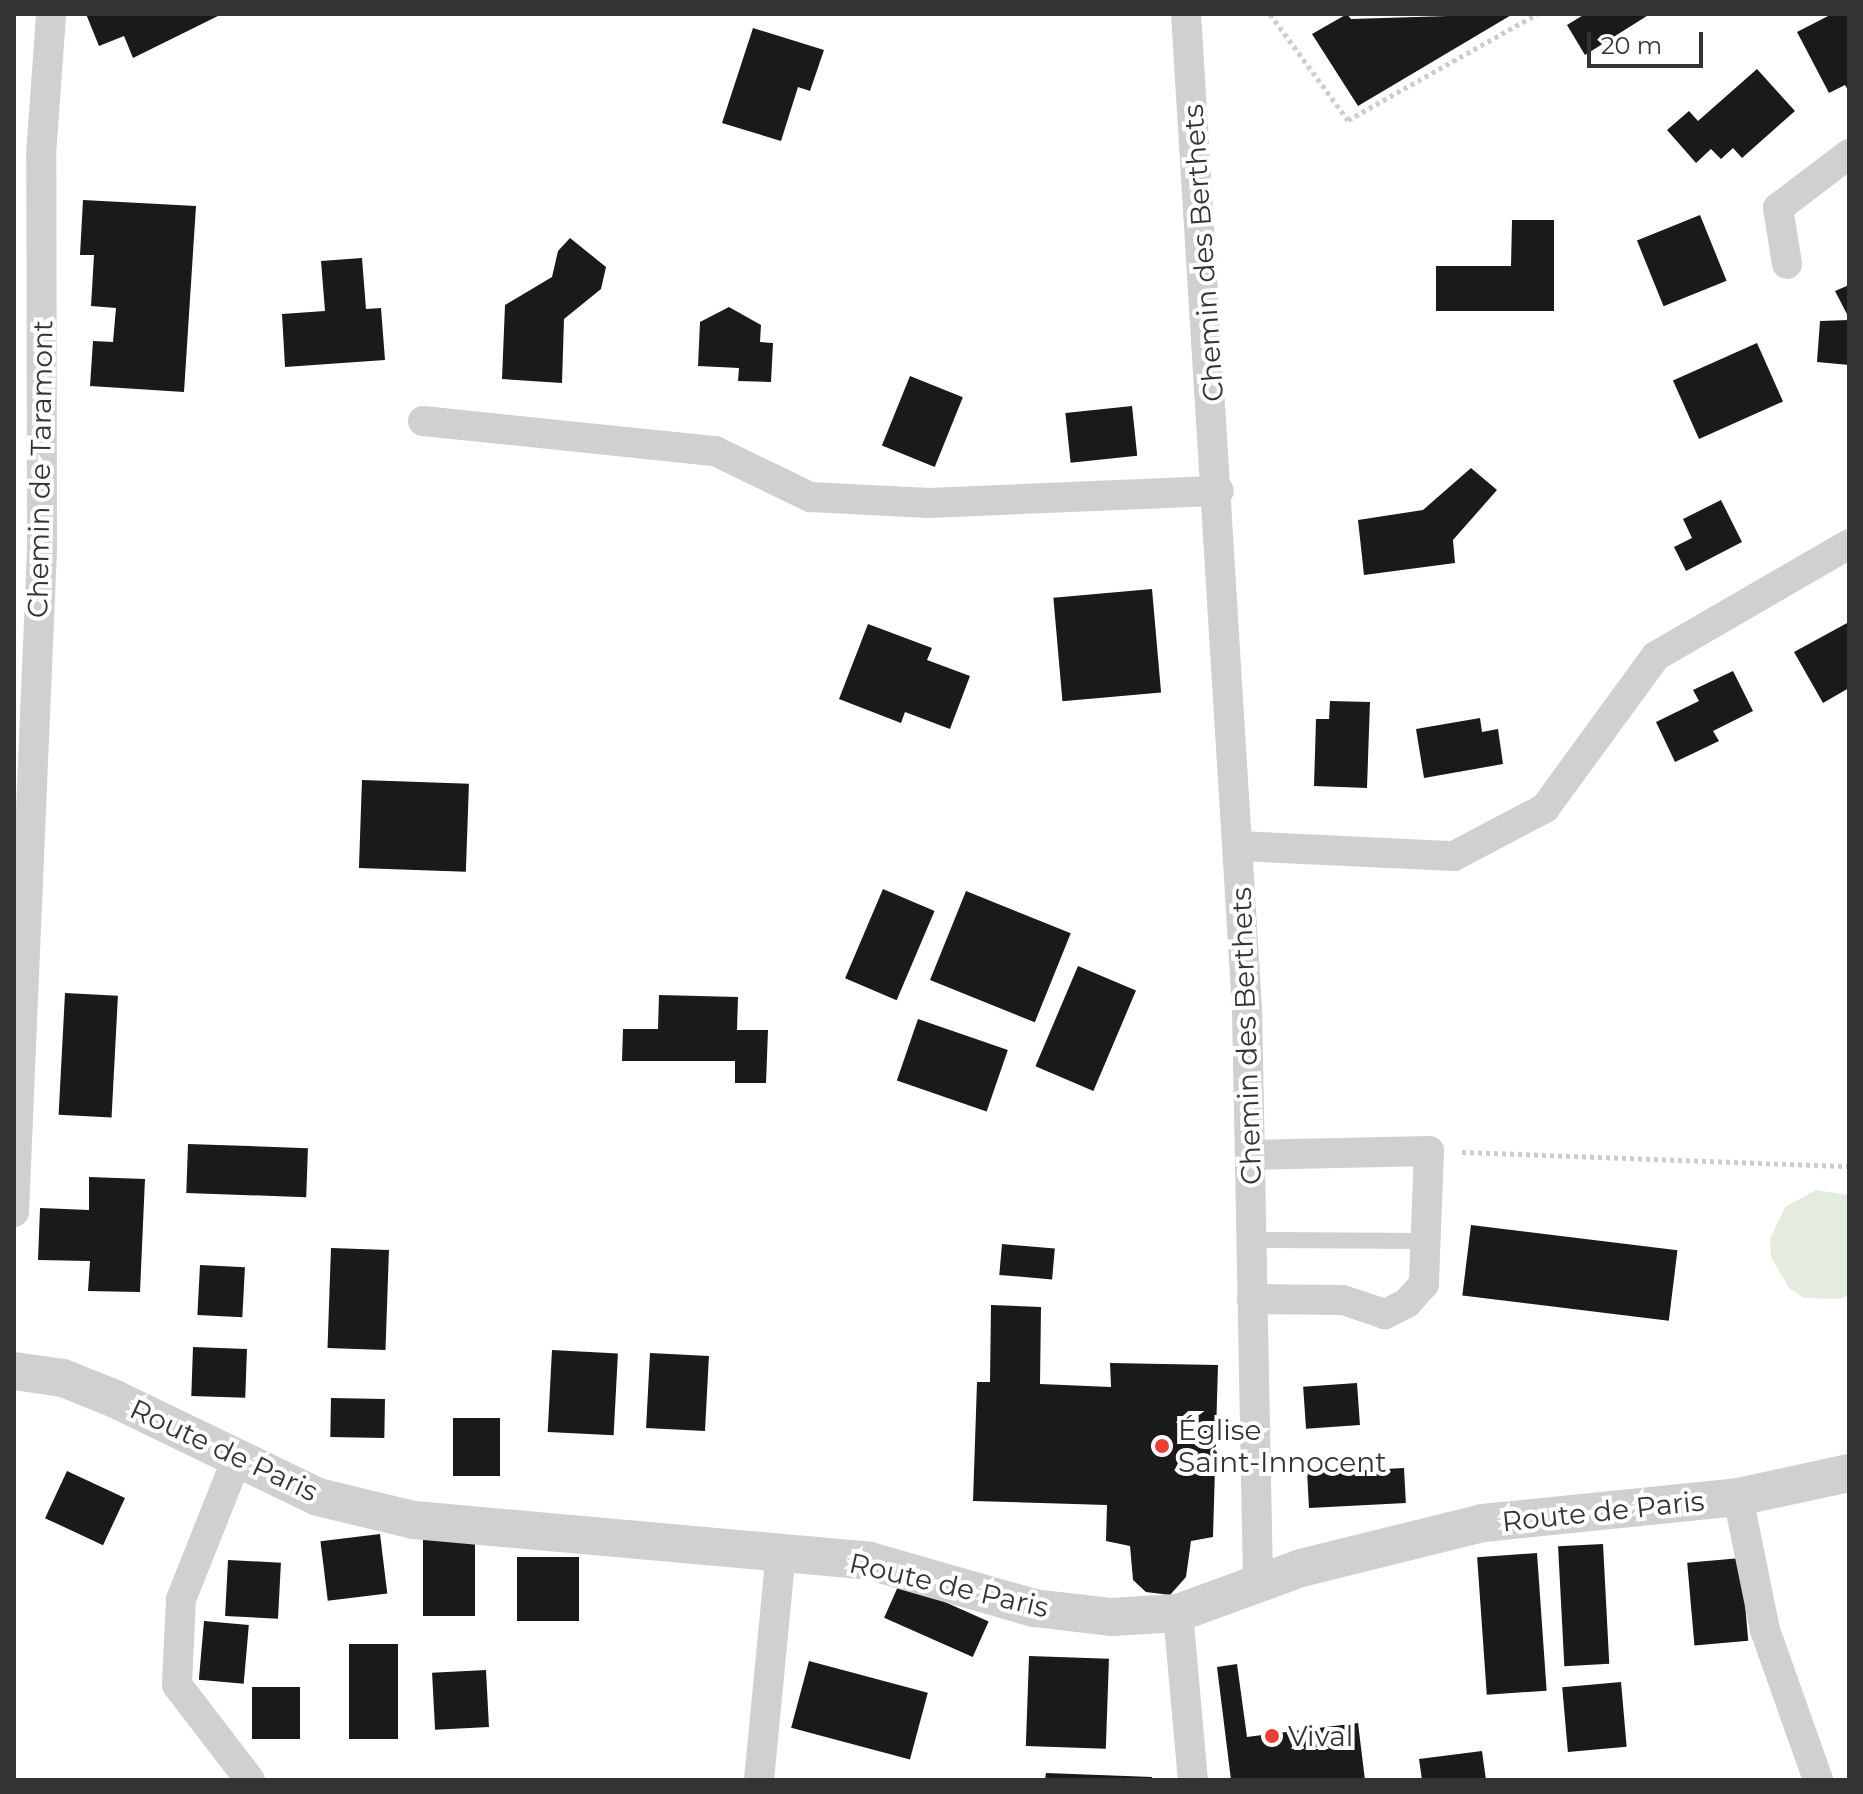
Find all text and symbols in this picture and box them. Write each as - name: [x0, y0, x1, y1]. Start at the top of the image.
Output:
- scale bar: [1591, 16, 1707, 66]
- text: 20 m: [1601, 31, 1662, 60]
- street label: Chemin des Berthets: [1176, 103, 1230, 403]
- street label: Chemin de Taramont: [21, 320, 59, 618]
- street label: Chemin des Berthets: [1224, 887, 1268, 1185]
- street label: Route de Paris: [125, 1392, 323, 1508]
- place label: Église Saint-Innocent: [1178, 1413, 1387, 1479]
- marker: Église Saint-Innocent: [1153, 1437, 1171, 1455]
- street label: Route de Paris: [1500, 1484, 1706, 1538]
- street label: Route de Paris: [846, 1546, 1052, 1624]
- place label: Vival: [1288, 1719, 1353, 1753]
- marker: Vival: [1263, 1727, 1281, 1745]

